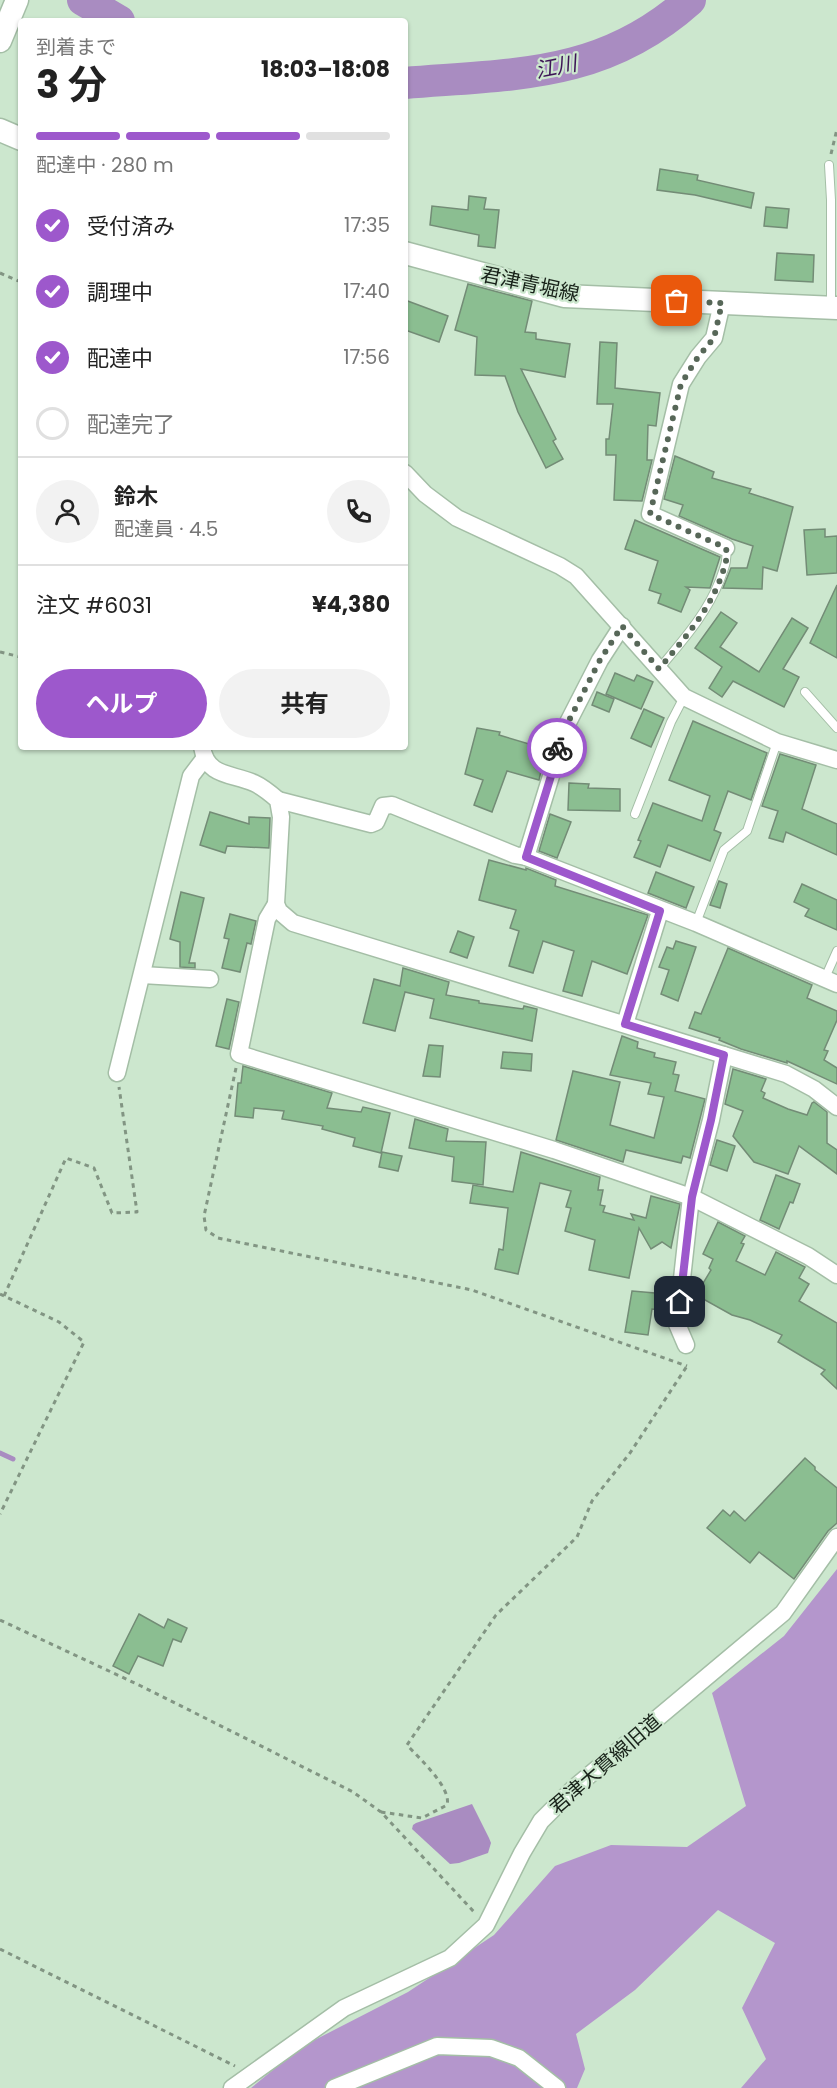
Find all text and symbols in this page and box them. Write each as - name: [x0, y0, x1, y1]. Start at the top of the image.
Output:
- text: 到着まで: [36, 33, 116, 61]
- water label: 江川: [533, 48, 581, 85]
- text: 18:03–18:08: [261, 54, 390, 85]
- text: 3 分: [36, 57, 107, 112]
- text: 配達中 · 280 m: [36, 151, 174, 179]
- icon: check: [36, 209, 69, 242]
- text: 受付済み: [87, 211, 175, 242]
- text: 17:35: [344, 211, 390, 239]
- street label: 君津青堀線: [478, 260, 582, 308]
- icon: check: [36, 275, 69, 308]
- pin: [651, 275, 702, 326]
- text: 調理中: [87, 277, 153, 308]
- text: 17:40: [343, 277, 390, 305]
- icon: bag: [660, 284, 693, 317]
- icon: check: [36, 341, 69, 374]
- text: 配達中: [87, 343, 153, 374]
- text: 17:56: [343, 343, 390, 371]
- text: 配達完了: [87, 409, 175, 440]
- button: person: [36, 480, 99, 543]
- button: phone: [327, 480, 390, 543]
- text: 鈴木: [114, 481, 158, 512]
- text: 配達員 · 4.5: [114, 515, 218, 543]
- text: ¥4,380: [312, 589, 390, 620]
- text: 注文 #6031: [36, 590, 152, 621]
- button: ヘルプ: [36, 669, 207, 738]
- button: 共有: [219, 669, 390, 738]
- courier: [527, 718, 587, 778]
- icon: bike: [541, 732, 574, 765]
- pin: [654, 1276, 705, 1327]
- icon: home: [663, 1285, 696, 1318]
- street label: 君津大貫線旧道: [543, 1708, 667, 1820]

